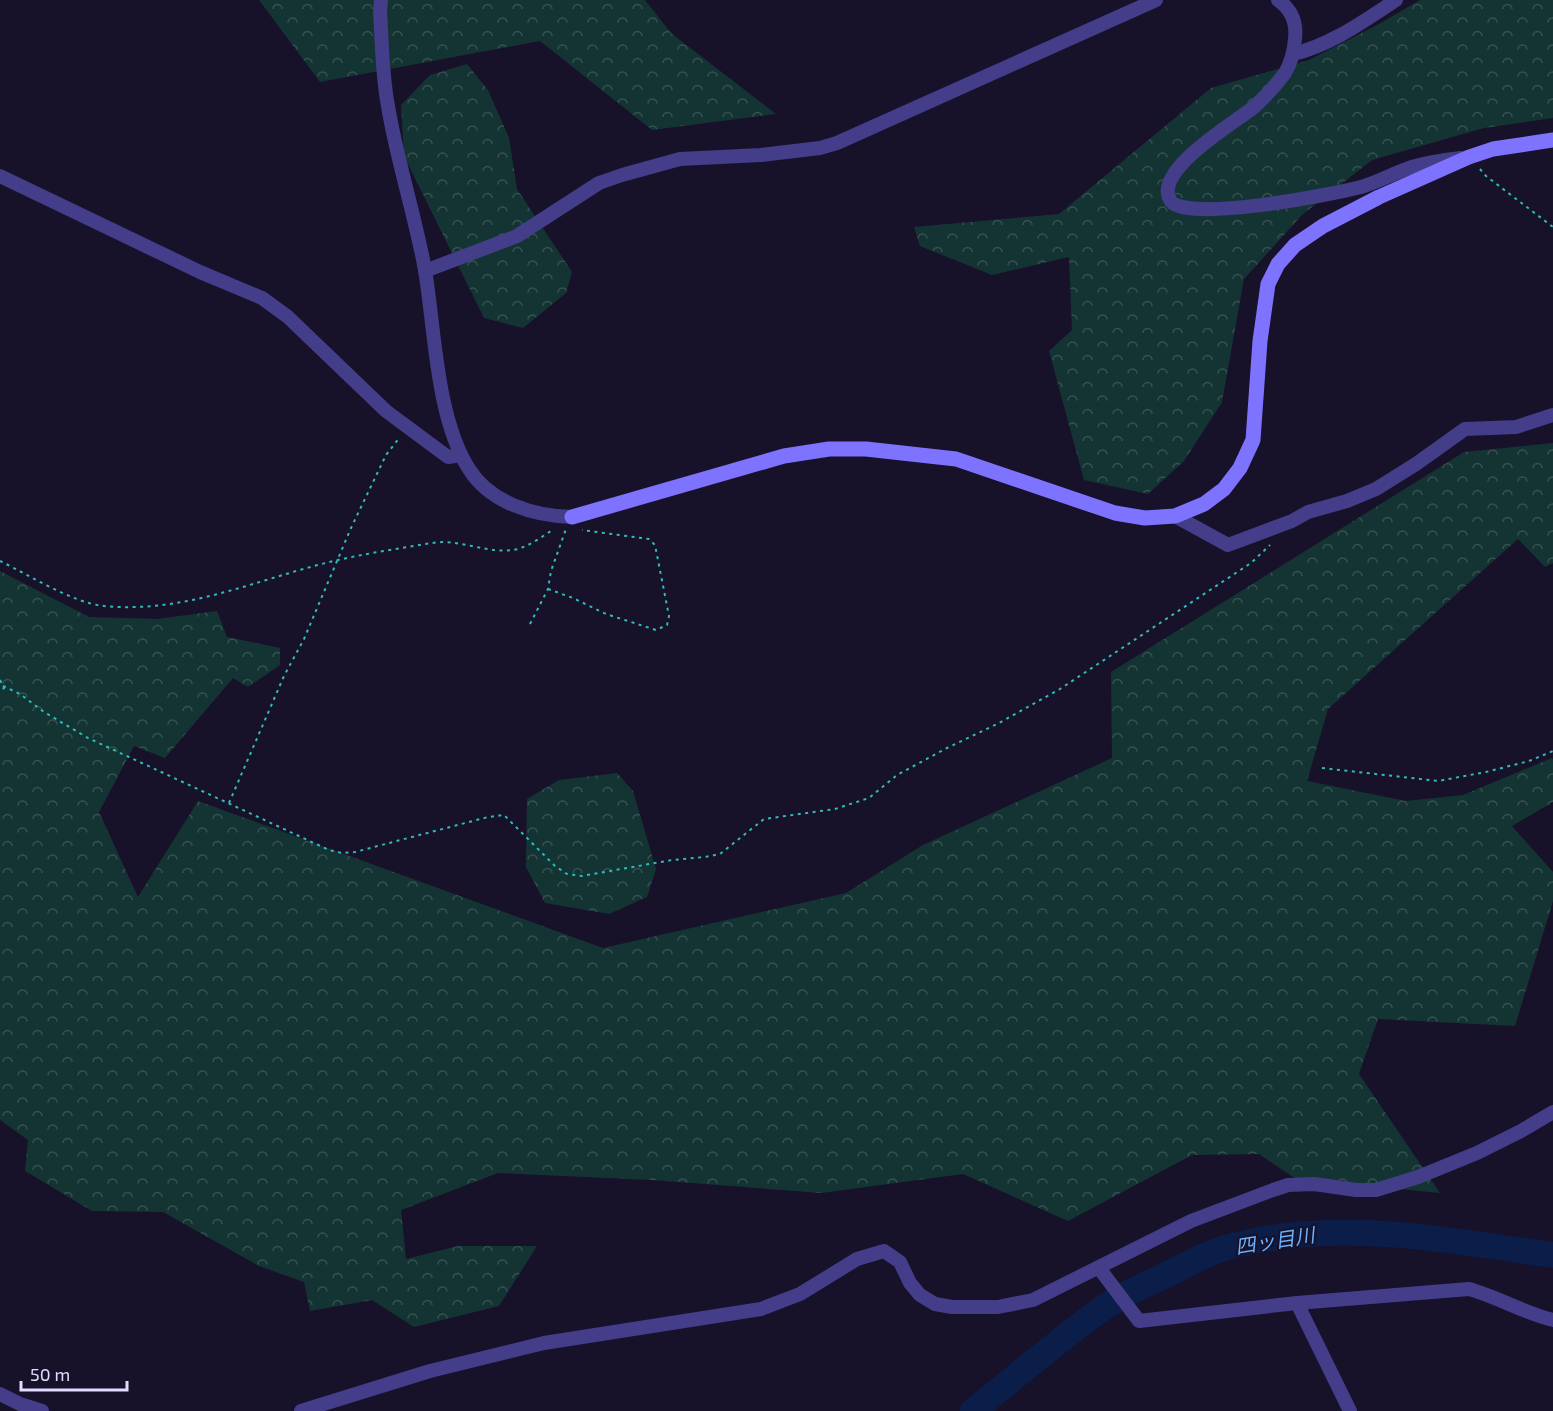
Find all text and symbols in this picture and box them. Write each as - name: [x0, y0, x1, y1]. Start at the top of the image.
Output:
- water label: 四ッ目川: [1233, 1222, 1318, 1258]
- scale bar: [21, 1354, 128, 1392]
- text: 50 m: [30, 1363, 70, 1385]

